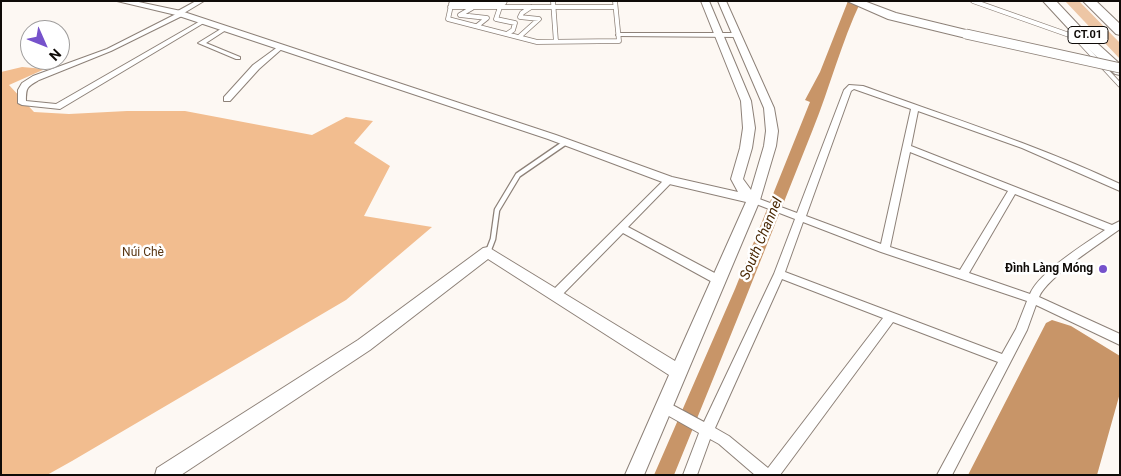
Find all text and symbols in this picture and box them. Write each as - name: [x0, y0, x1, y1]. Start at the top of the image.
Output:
- north arrow: [20, 20, 70, 70]
- road number: CT.01: [1068, 26, 1108, 44]
- text: N: [46, 46, 64, 64]
- water label: South Channel: [737, 195, 787, 283]
- park label: Núi Chè: [122, 246, 164, 260]
- place label: Đình Làng Móng: [1005, 262, 1093, 276]
- marker: Đình Làng Móng: [1097, 263, 1109, 275]

